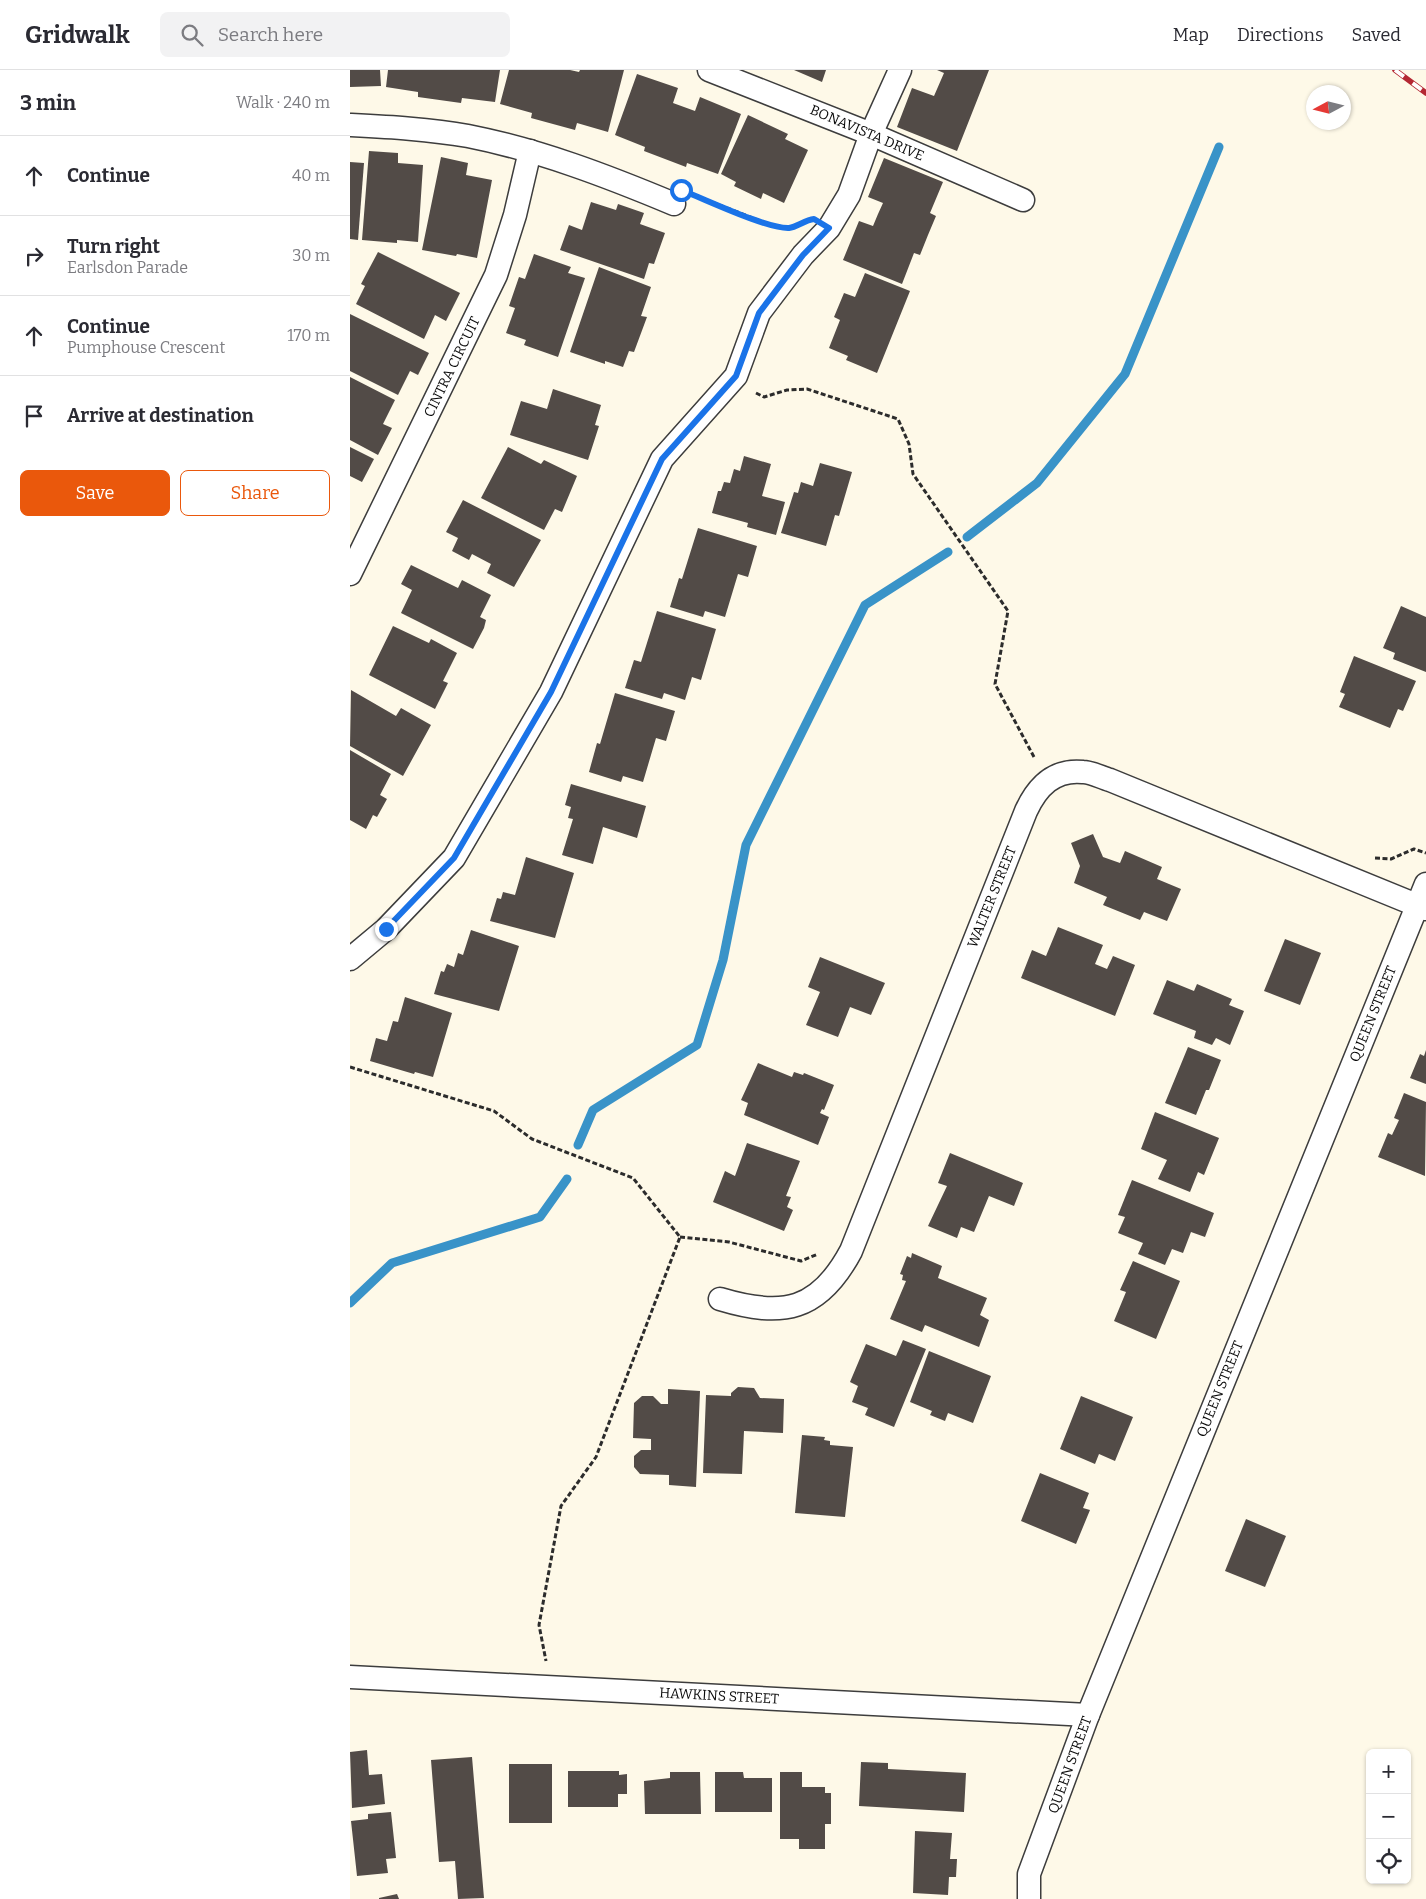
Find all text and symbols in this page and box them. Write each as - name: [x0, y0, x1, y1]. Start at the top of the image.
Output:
- search box: [160, 12, 510, 57]
- text: Gridwalk: [25, 21, 130, 49]
- icon: search: [178, 21, 206, 49]
- text: Search here: [218, 23, 323, 46]
- text: Map: [1173, 24, 1209, 46]
- text: Directions: [1237, 24, 1324, 46]
- text: Saved: [1352, 24, 1401, 46]
- north arrow: [1306, 85, 1351, 130]
- text: 3 min: [20, 90, 76, 116]
- text: Walk · 240 m: [236, 93, 330, 112]
- street label: BONAVISTA DRIVE: [807, 101, 927, 165]
- icon: ahead: [20, 162, 48, 190]
- text: Continue: [67, 164, 150, 187]
- text: 40 m: [292, 166, 330, 185]
- route start: [670, 179, 693, 202]
- text: Turn right: [67, 235, 160, 258]
- icon: right: [20, 242, 48, 270]
- text: 30 m: [292, 246, 330, 265]
- text: Earlsdon Parade: [67, 258, 188, 277]
- street label: CINTRA CIRCUIT: [420, 314, 484, 420]
- text: Continue: [67, 315, 150, 338]
- icon: ahead: [20, 322, 48, 350]
- text: 170 m: [287, 326, 330, 345]
- text: Pumphouse Crescent: [67, 338, 225, 357]
- icon: arrive: [20, 402, 48, 430]
- text: Arrive at destination: [67, 404, 254, 427]
- button: Save: [20, 470, 170, 516]
- button: Share: [180, 470, 330, 516]
- street label: WALTER STREET: [964, 844, 1020, 950]
- route end: [375, 918, 398, 941]
- street label: QUEEN STREET: [1346, 963, 1400, 1065]
- street label: QUEEN STREET: [1193, 1338, 1247, 1440]
- street label: HAWKINS STREET: [659, 1684, 779, 1708]
- street label: QUEEN STREET: [1045, 1714, 1095, 1816]
- map controls: [1366, 1749, 1411, 1884]
- button: +: [1366, 1749, 1411, 1794]
- button: −: [1366, 1794, 1411, 1839]
- button: locate: [1366, 1839, 1411, 1884]

